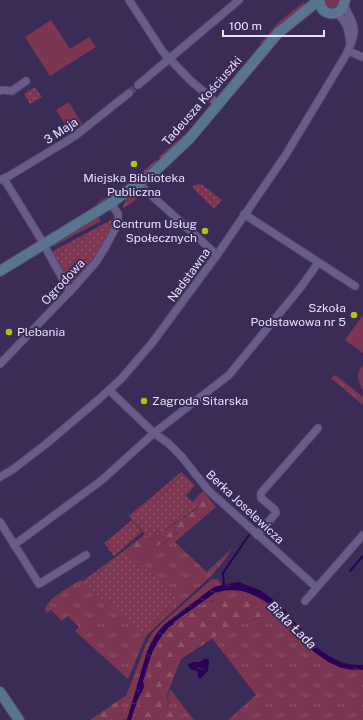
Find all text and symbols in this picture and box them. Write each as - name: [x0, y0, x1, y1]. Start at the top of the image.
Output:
- scale bar: [223, 12, 324, 38]
- text: 100 m: [229, 19, 262, 33]
- street label: Tadeusza Kościuszki: [159, 53, 245, 149]
- street label: 3 Maja: [41, 115, 81, 147]
- marker: Miejska Biblioteka Publiczna: [129, 159, 139, 169]
- place label: Miejska Biblioteka Publiczna: [83, 171, 185, 199]
- place label: Centrum Usług Społecznych: [113, 217, 197, 245]
- marker: Centrum Usług Społecznych: [200, 226, 210, 236]
- street label: Nadstawna: [165, 246, 213, 304]
- street label: Ogrodowa: [38, 256, 88, 308]
- place label: Szkoła Podstawowa nr 5: [251, 301, 346, 329]
- marker: Szkoła Podstawowa nr 5: [349, 310, 359, 320]
- place label: Plebania: [17, 325, 65, 339]
- marker: Plebania: [4, 327, 14, 337]
- place label: Zagroda Sitarska: [152, 394, 248, 408]
- marker: Zagroda Sitarska: [139, 396, 149, 406]
- street label: Berka Joselewicza: [203, 467, 287, 547]
- water label: Biała Łada: [265, 598, 319, 652]

